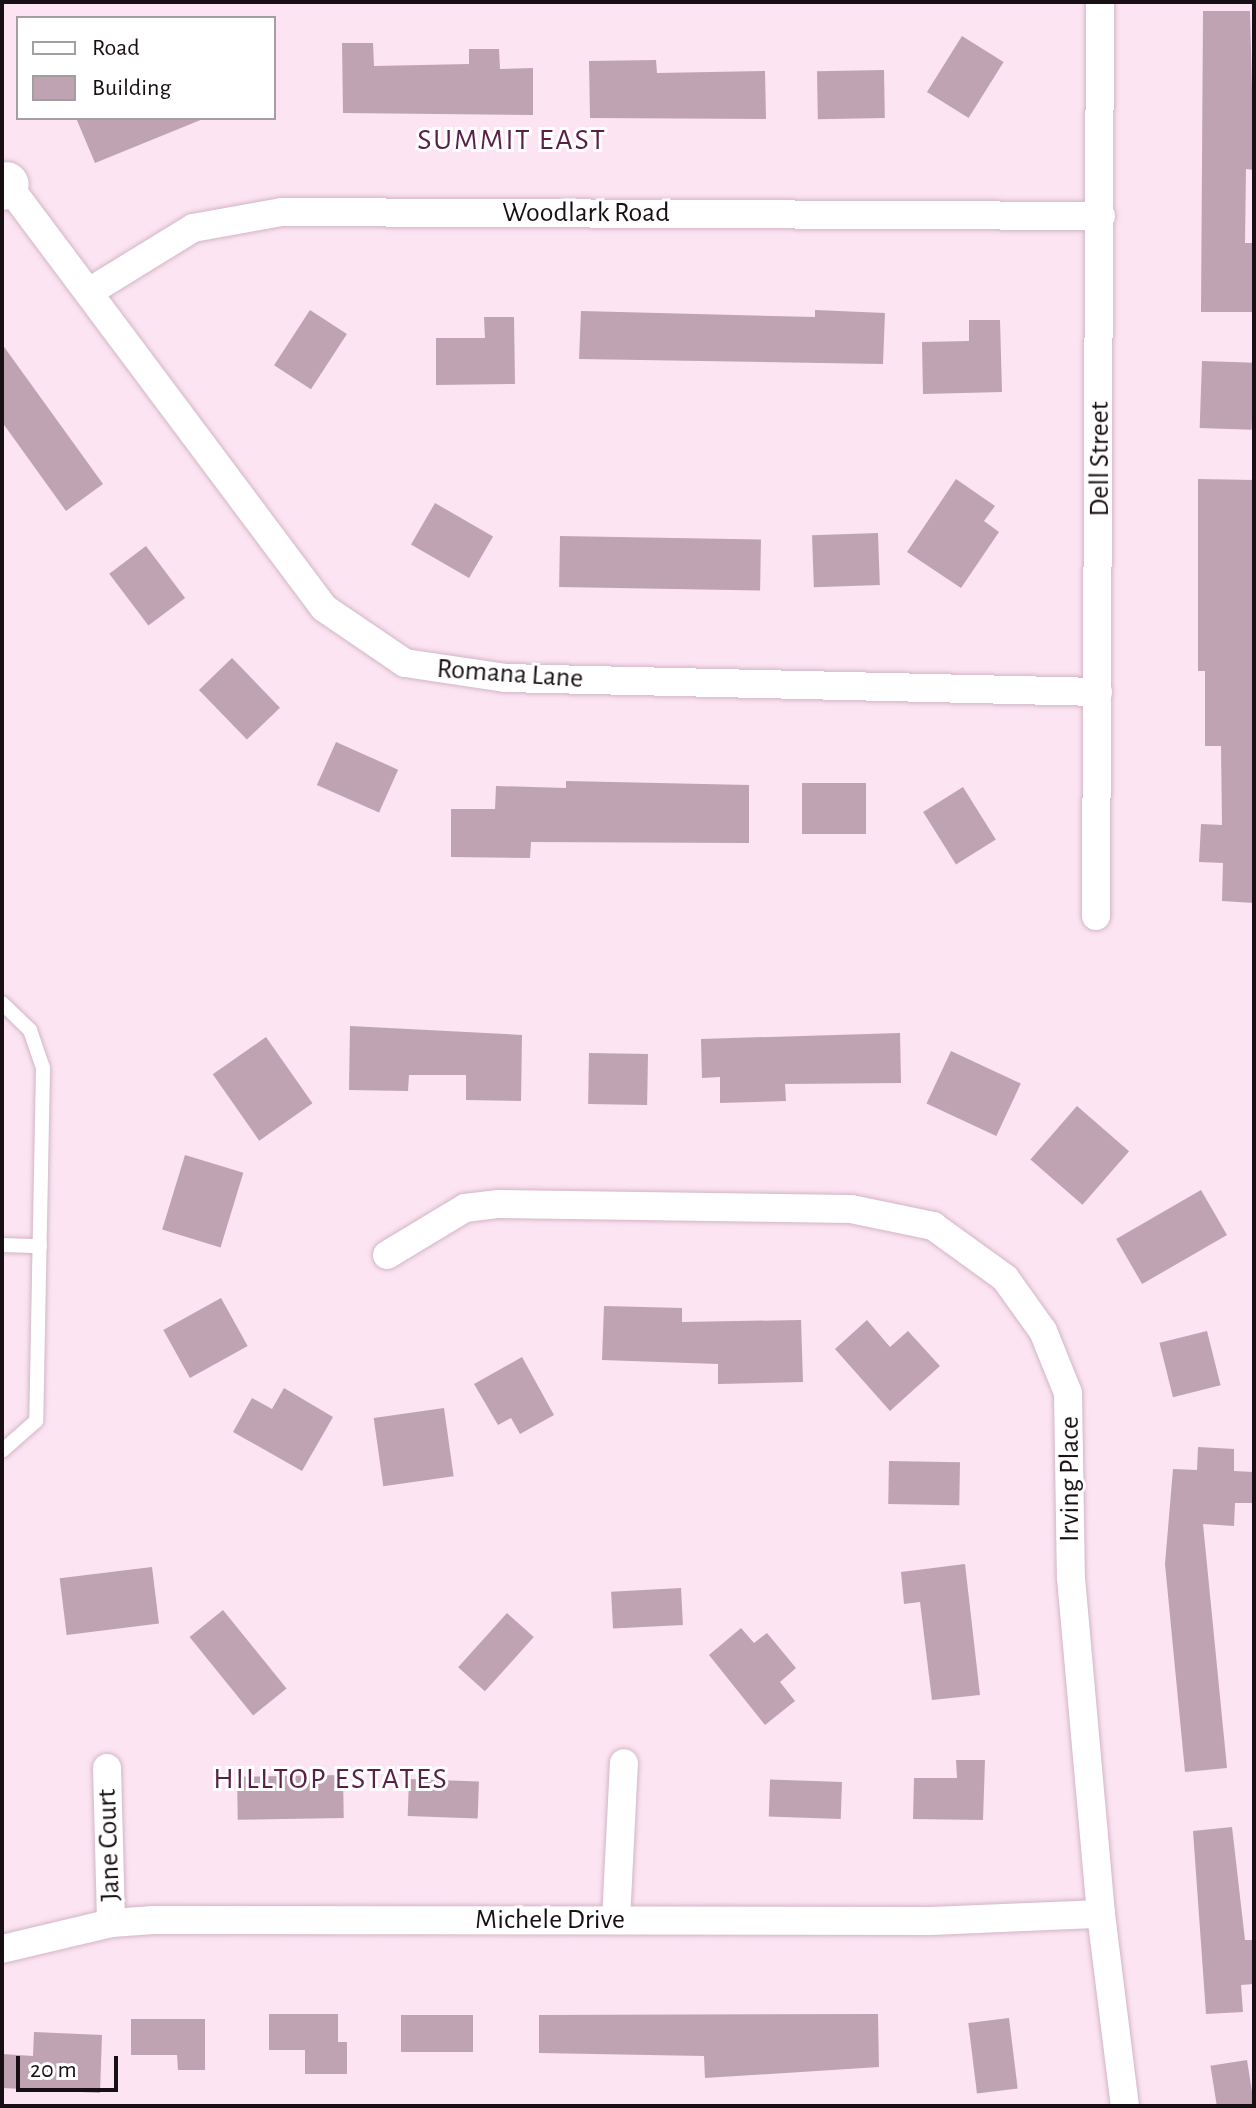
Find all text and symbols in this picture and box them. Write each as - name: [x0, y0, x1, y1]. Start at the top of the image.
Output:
- legend: [16, 16, 276, 120]
- text: Road: [92, 36, 140, 60]
- text: Building: [92, 76, 171, 100]
- district label: SUMMIT EAST: [417, 122, 607, 158]
- street label: Woodlark Road: [502, 196, 670, 230]
- street label: Dell Street: [1083, 401, 1117, 517]
- street label: Romana Lane: [436, 652, 584, 696]
- street label: Irving Place: [1053, 1416, 1087, 1542]
- district label: HILLTOP ESTATES: [213, 1761, 449, 1797]
- street label: Jane Court: [90, 1788, 128, 1902]
- street label: Michele Drive: [475, 1903, 625, 1937]
- scale bar: [20, 2040, 122, 2090]
- text: 20 m: [30, 2058, 77, 2082]

